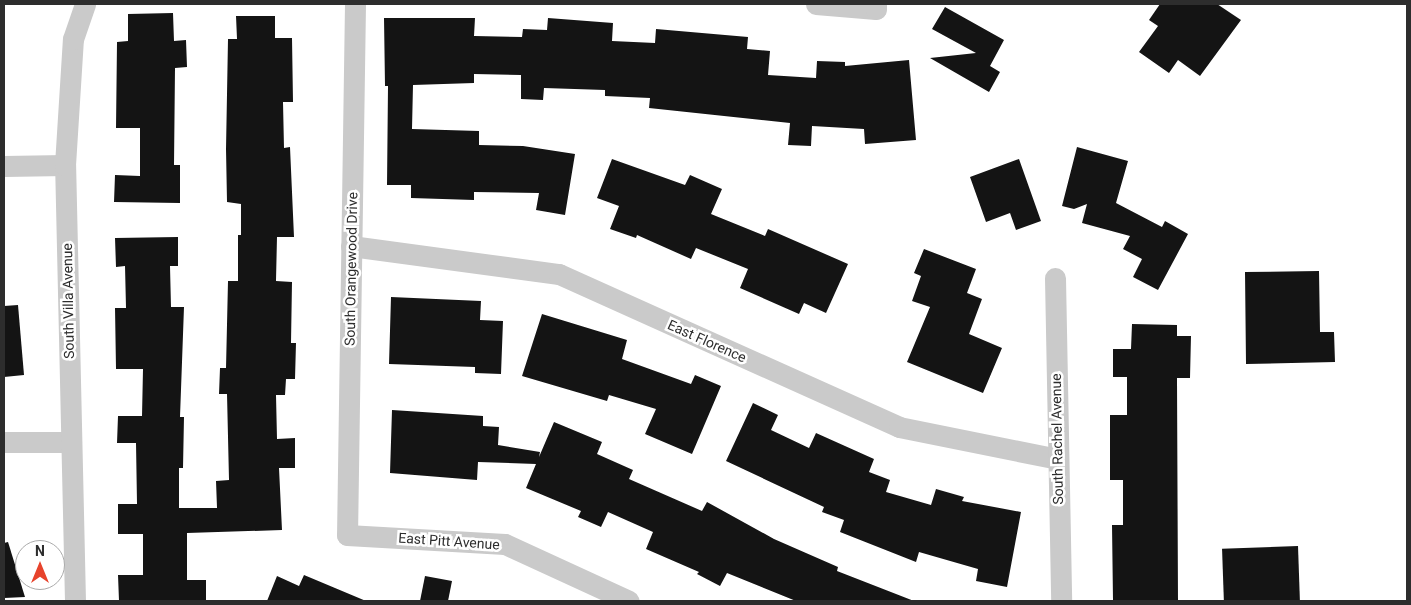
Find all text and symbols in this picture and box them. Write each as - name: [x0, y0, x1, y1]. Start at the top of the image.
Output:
- street label: South Orangewood Drive: [341, 192, 361, 346]
- street label: South Villa Avenue: [59, 243, 77, 359]
- street label: East Florence: [665, 316, 749, 366]
- street label: South Rachel Avenue: [1047, 373, 1067, 505]
- street label: East Pitt Avenue: [398, 529, 500, 553]
- north arrow: [15, 540, 65, 590]
- text: N: [35, 543, 45, 559]

